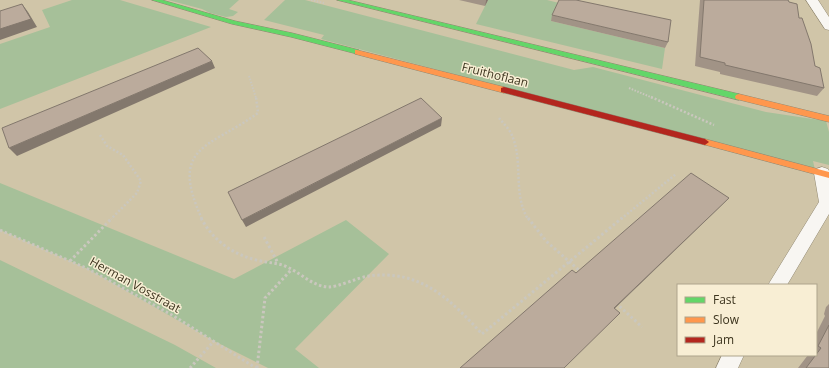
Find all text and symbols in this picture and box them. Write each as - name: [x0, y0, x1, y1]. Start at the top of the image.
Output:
- street label: Fruithoflaan: [460, 58, 530, 91]
- street label: Herman Vosstraat: [87, 253, 184, 317]
- legend: [677, 284, 817, 356]
- text: Fast: [713, 291, 736, 308]
- text: Slow: [713, 311, 740, 328]
- text: Jam: [712, 331, 734, 348]

